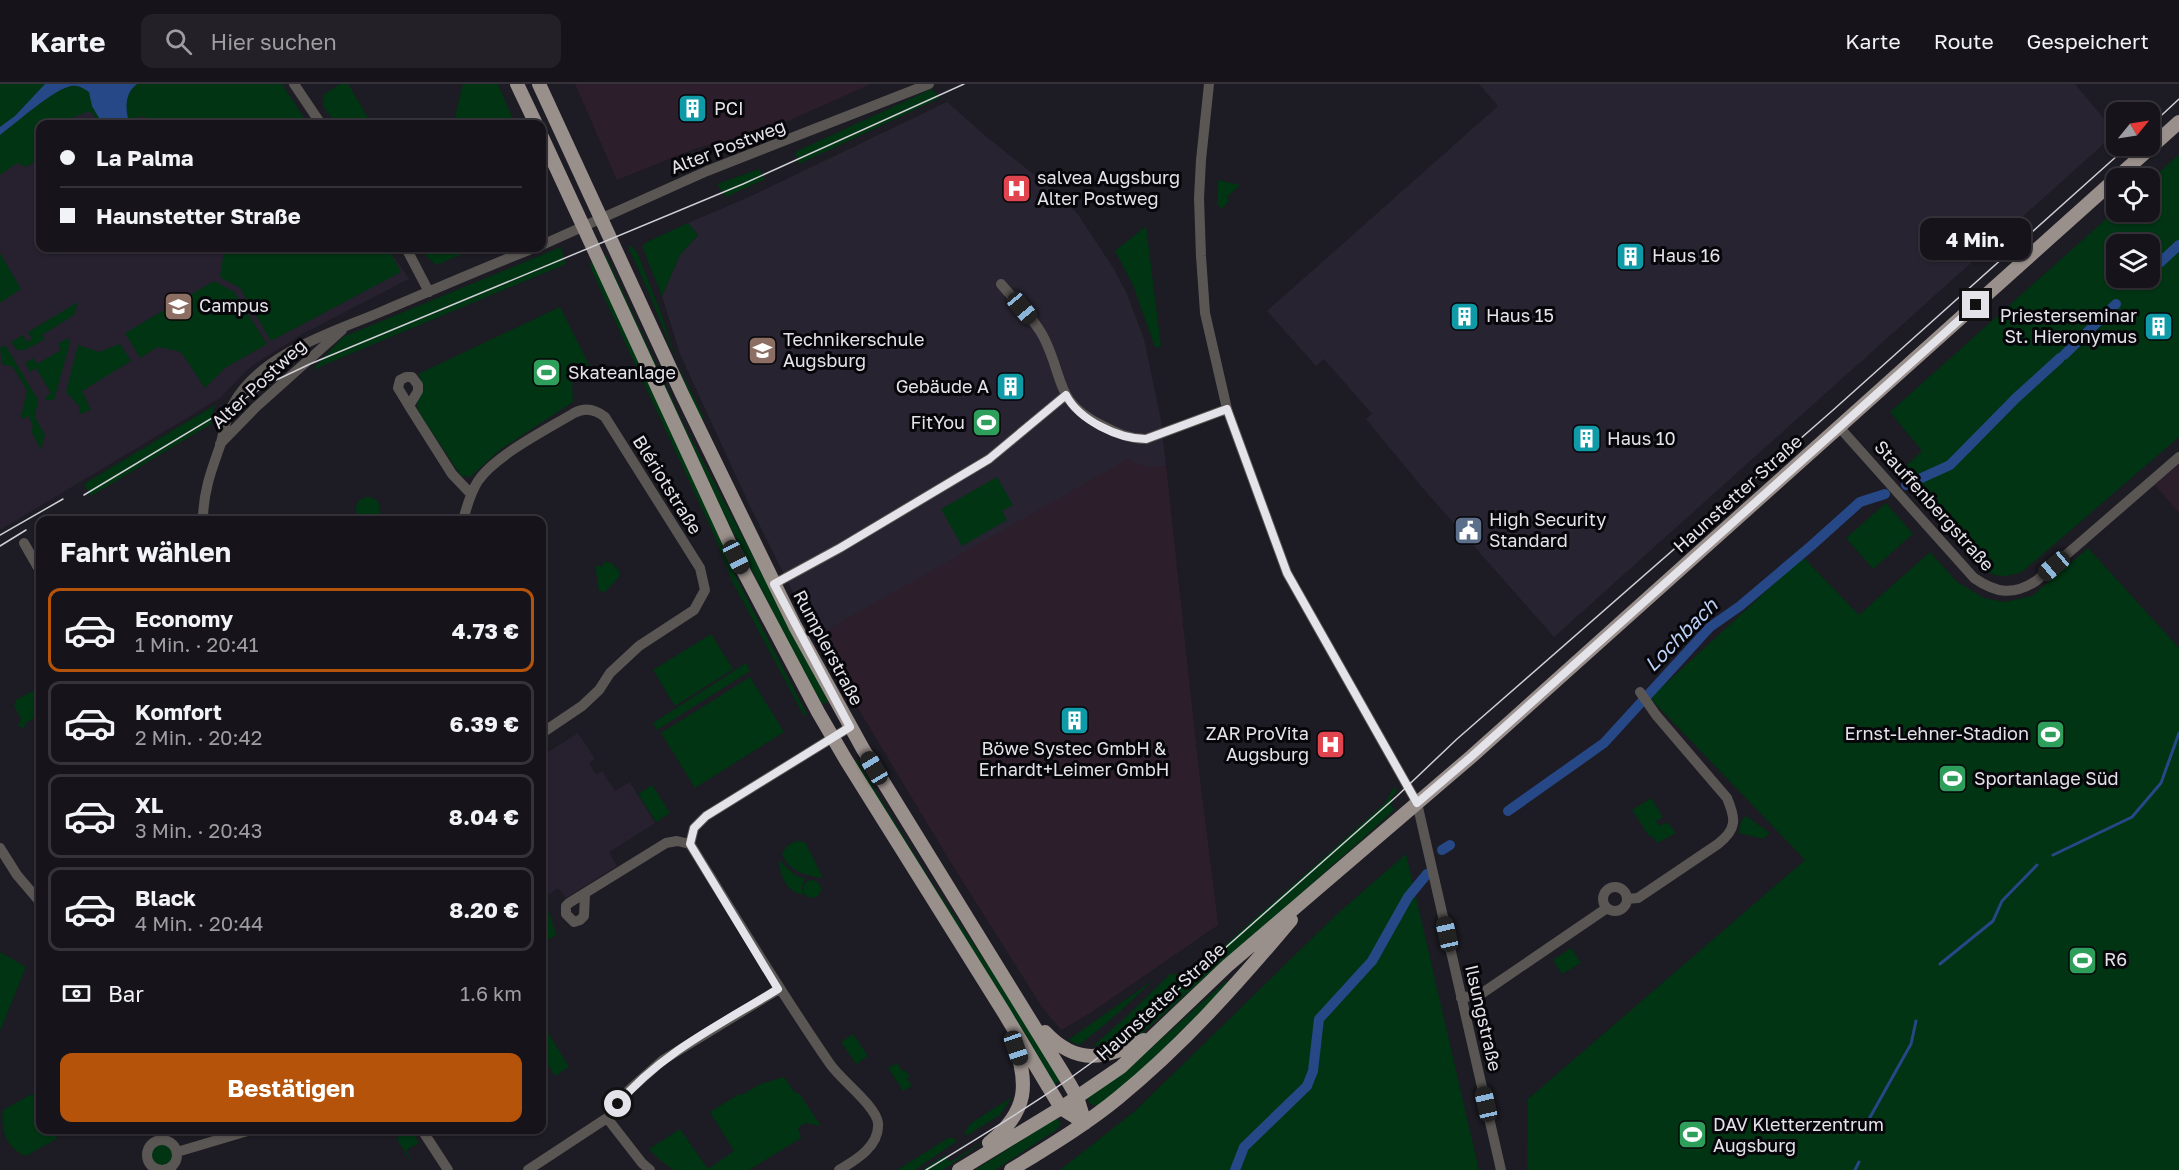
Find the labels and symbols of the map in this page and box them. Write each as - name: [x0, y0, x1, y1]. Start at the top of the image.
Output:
- building icon: PCI: [677, 93, 709, 125]
- place label: PCI: [714, 97, 744, 119]
- north arrow: [2106, 102, 2160, 156]
- street label: Alter Postweg: [667, 114, 788, 178]
- place label: salvea Augsburg Alter Postweg: [1037, 166, 1180, 209]
- hospital icon: salvea Augsburg Alter Postweg: [1000, 172, 1032, 204]
- callout: 4 Min.: [1920, 218, 2032, 260]
- building icon: Haus 16: [1615, 240, 1647, 272]
- place label: Haus 16: [1652, 244, 1720, 266]
- car: [1004, 288, 1040, 328]
- school or university icon: Campus: [162, 290, 194, 322]
- route end: [1962, 291, 1989, 318]
- place label: Campus: [199, 294, 269, 316]
- building icon: Haus 15: [1449, 300, 1481, 332]
- place label: Haus 15: [1486, 304, 1554, 326]
- place label: Priesterseminar St. Hieronymus: [2000, 304, 2137, 347]
- building icon: Priesterseminar St. Hieronymus: [2142, 310, 2174, 342]
- place label: Technikerschule Augsburg: [783, 328, 924, 371]
- street label: Alter Postweg: [206, 334, 310, 433]
- school or university icon: Technikerschule Augsburg: [746, 334, 778, 366]
- sports icon: Skateanlage: [531, 357, 563, 389]
- place label: Skateanlage: [568, 361, 676, 383]
- building icon: Gebäude A: [994, 371, 1026, 403]
- place label: Gebäude A: [896, 375, 989, 397]
- sports icon: FitYou: [970, 407, 1002, 439]
- place label: FitYou: [910, 411, 965, 433]
- building icon: Haus 10: [1570, 423, 1602, 455]
- place label: Haus 10: [1607, 427, 1676, 449]
- street label: Haunstetter Straße: [1669, 430, 1806, 557]
- street label: Blériotstraße: [629, 431, 707, 538]
- street label: Stauffenbergstraße: [1870, 435, 1999, 575]
- place label: High Security Standard: [1489, 508, 1606, 551]
- public building icon: High Security Standard: [1452, 514, 1484, 546]
- car: [720, 537, 752, 577]
- car: [2034, 548, 2074, 584]
- street label: Rumplerstraße: [789, 586, 869, 709]
- water label: Lochbach: [1639, 592, 1722, 676]
- building icon: Böwe Systec GmbH & Erhardt+Leimer GmbH: [1058, 704, 1090, 736]
- sports icon: Ernst-Lehner-Stadion: [2034, 718, 2066, 750]
- place label: ZAR ProVita Augsburg: [1206, 722, 1309, 765]
- place label: Ernst-Lehner-Stadion: [1845, 722, 2029, 744]
- hospital icon: ZAR ProVita Augsburg: [1314, 728, 1346, 760]
- place label: Böwe Systec GmbH & Erhardt+Leimer GmbH: [979, 737, 1169, 780]
- car: [857, 748, 891, 788]
- sports icon: Sportanlage Süd: [1937, 763, 1969, 795]
- place label: Sportanlage Süd: [1974, 767, 2119, 789]
- car: [1434, 914, 1460, 954]
- street label: Haunstetter Straße: [1092, 938, 1229, 1065]
- sports icon: R6: [2067, 944, 2099, 976]
- place label: R6: [2104, 948, 2127, 970]
- street label: Ilsungstraße: [1461, 962, 1507, 1073]
- car: [1002, 1028, 1030, 1068]
- car: [1473, 1084, 1499, 1124]
- route start: [604, 1090, 631, 1117]
- place label: DAV Kletterzentrum Augsburg: [1713, 1113, 1884, 1156]
- sports icon: DAV Kletterzentrum Augsburg: [1676, 1119, 1708, 1151]

